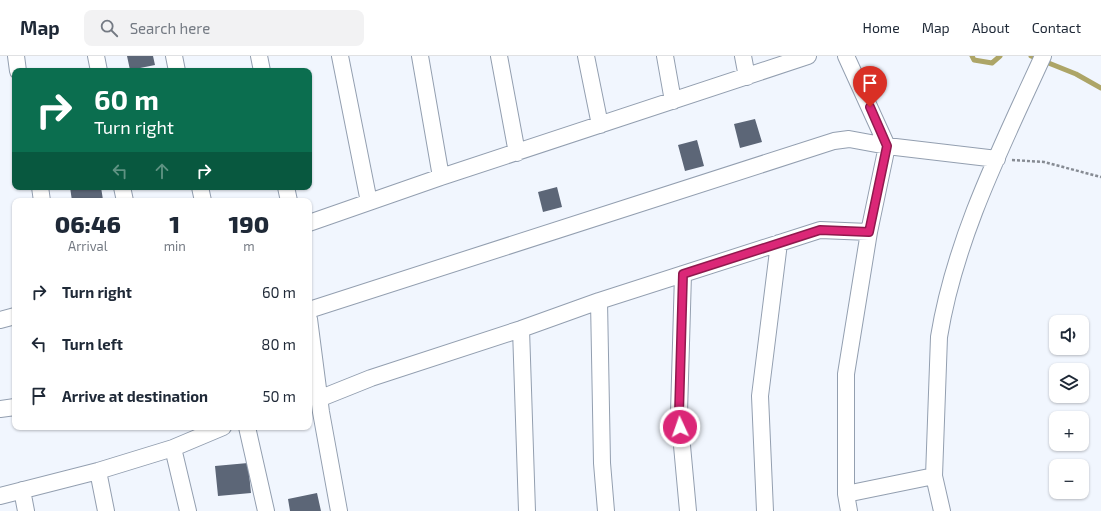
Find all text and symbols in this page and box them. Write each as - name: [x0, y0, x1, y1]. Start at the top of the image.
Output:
- search box: [84, 10, 364, 46]
- text: Map: [20, 16, 60, 39]
- icon: search: [98, 17, 120, 39]
- text: Search here: [130, 19, 210, 37]
- text: Home: [863, 19, 900, 36]
- text: Map: [922, 19, 950, 36]
- text: About: [972, 19, 1010, 36]
- text: Contact: [1032, 19, 1081, 36]
- pin: [853, 66, 887, 107]
- icon: arrive: [859, 72, 881, 94]
- text: 60 m: [94, 82, 159, 116]
- icon: right: [28, 84, 80, 136]
- text: Turn right: [94, 116, 174, 138]
- icon: left: [109, 160, 131, 182]
- icon: ahead: [151, 160, 173, 182]
- icon: right: [193, 160, 215, 182]
- text: 06:46: [55, 209, 121, 238]
- text: 1: [169, 209, 180, 238]
- text: 190: [229, 209, 269, 238]
- text: Arrival: [68, 238, 108, 254]
- text: min: [164, 238, 186, 254]
- text: m: [243, 238, 255, 254]
- icon: right: [28, 281, 50, 303]
- text: Turn right: [62, 283, 132, 301]
- text: 60 m: [262, 283, 296, 301]
- map controls: [1049, 315, 1089, 499]
- button: sound: [1049, 315, 1089, 355]
- icon: left: [28, 333, 50, 355]
- text: Turn left: [62, 335, 123, 353]
- text: 80 m: [261, 335, 296, 353]
- button: layers: [1049, 363, 1089, 403]
- icon: arrive: [28, 385, 50, 407]
- text: Arrive at destination: [62, 387, 208, 405]
- text: 50 m: [262, 387, 296, 405]
- position arrow: [659, 406, 701, 448]
- button: +: [1049, 411, 1089, 451]
- button: −: [1049, 459, 1089, 499]

